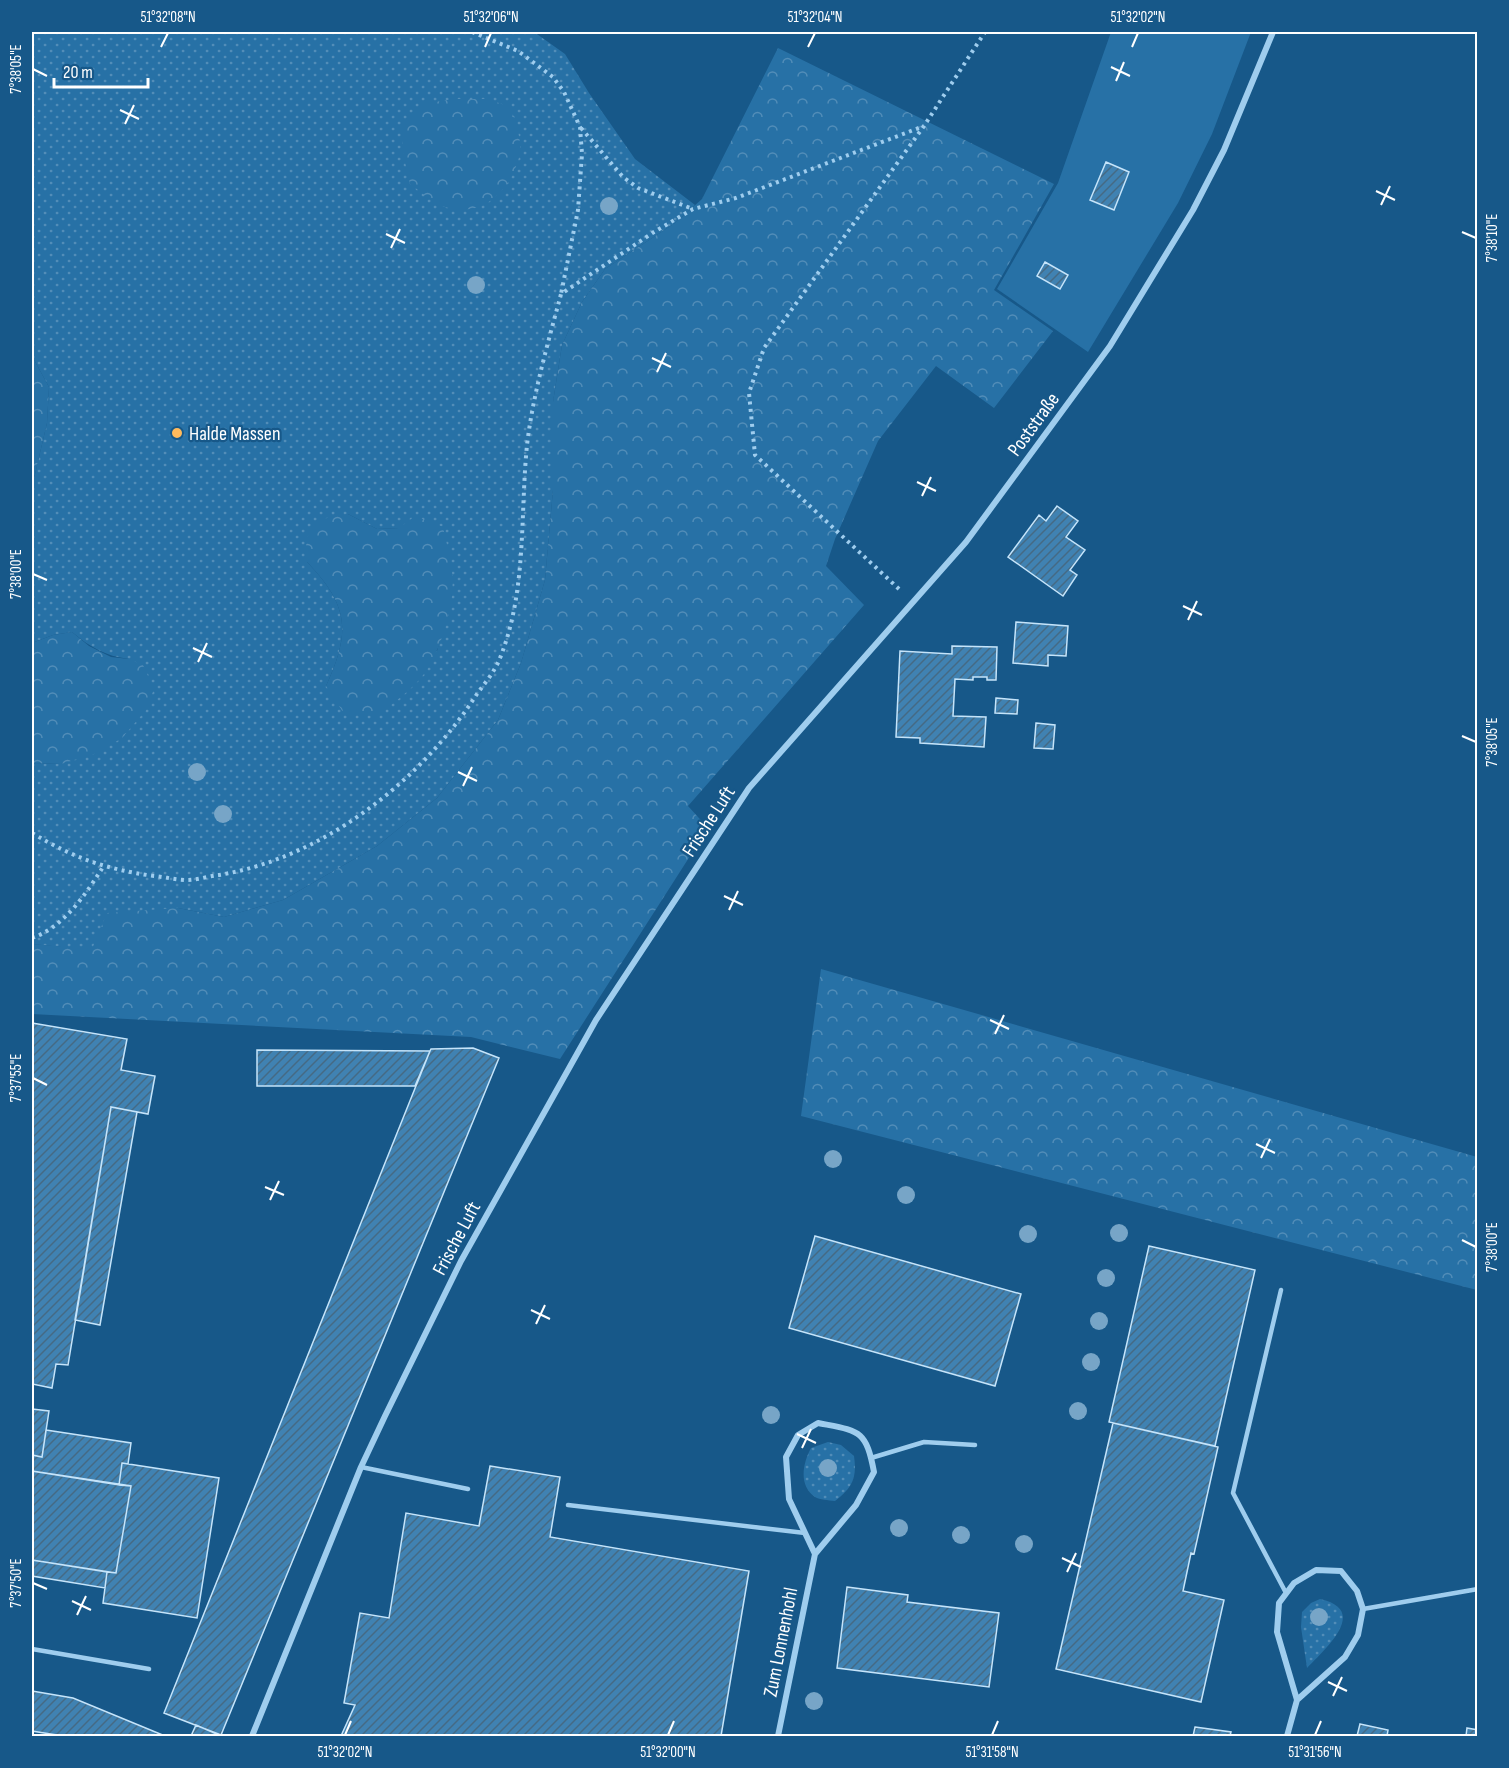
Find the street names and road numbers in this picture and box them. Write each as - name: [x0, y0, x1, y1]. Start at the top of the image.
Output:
- street label: Poststraße: [1003, 388, 1065, 461]
- street label: Frische Luft: [677, 782, 741, 861]
- street label: Frische Luft: [428, 1198, 486, 1279]
- street label: Zum Lonnenhohl: [759, 1586, 803, 1699]

